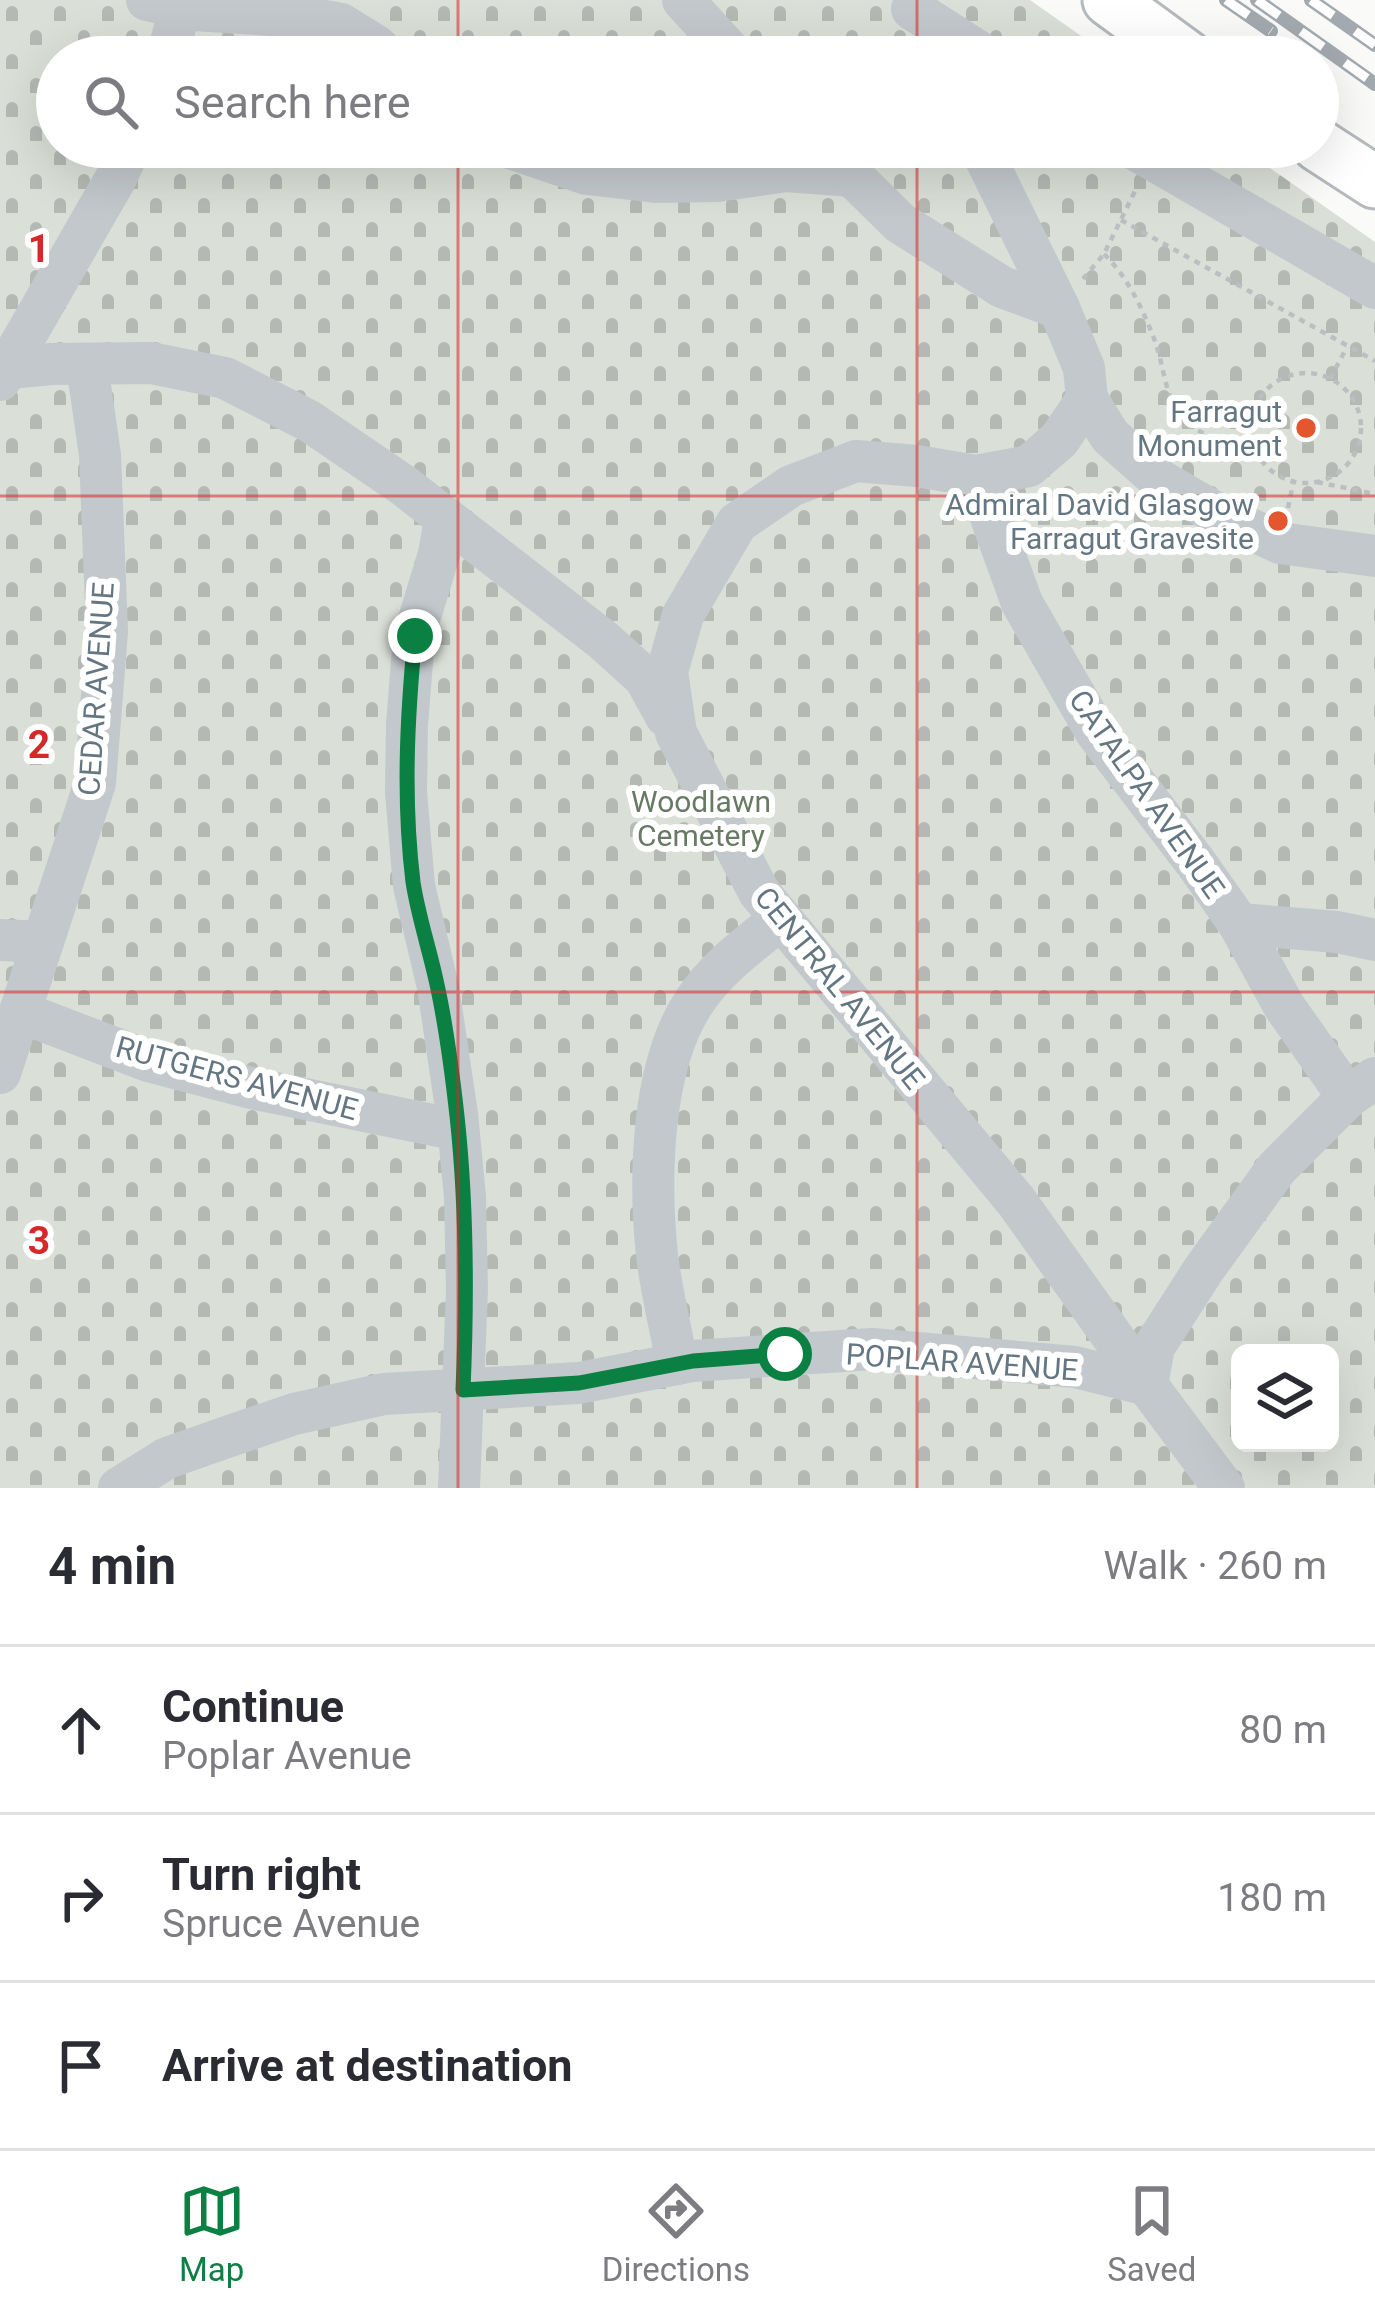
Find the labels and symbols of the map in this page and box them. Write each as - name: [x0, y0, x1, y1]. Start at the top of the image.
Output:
- text: 1: [28, 226, 50, 272]
- place label: Farragut Monument: [1137, 394, 1282, 463]
- marker: Farragut Monument: [1293, 415, 1319, 441]
- place label: Admiral David Glasgow Farragut Gravesite: [945, 487, 1254, 556]
- marker: Admiral David Glasgow Farragut Gravesite: [1265, 508, 1291, 534]
- street label: CEDAR AVENUE: [71, 581, 121, 797]
- route end: [388, 609, 442, 663]
- street label: CATALPA AVENUE: [1062, 683, 1232, 905]
- text: 2: [28, 722, 50, 768]
- park label: Woodlawn Cemetery: [631, 784, 771, 853]
- street label: CENTRAL AVENUE: [748, 880, 932, 1096]
- street label: RUTGERS AVENUE: [112, 1029, 362, 1127]
- text: 3: [28, 1218, 50, 1264]
- route start: [758, 1327, 812, 1381]
- street label: POPLAR AVENUE: [845, 1336, 1079, 1388]

